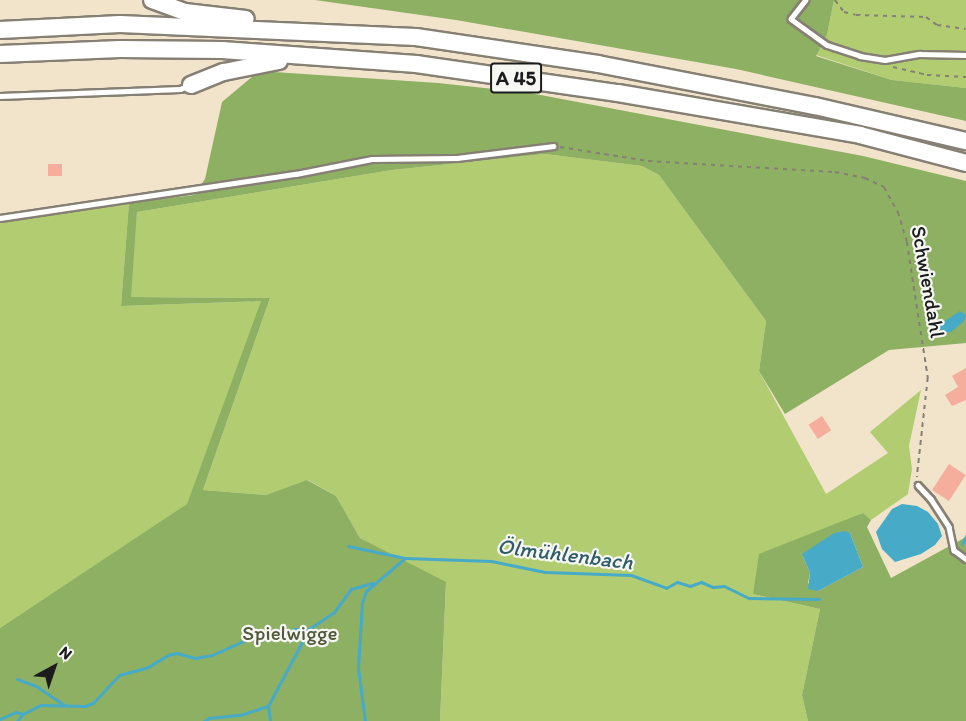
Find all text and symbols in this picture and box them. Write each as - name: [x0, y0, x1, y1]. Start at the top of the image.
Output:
- road number: A 45: [489, 61, 543, 95]
- street label: Schwiendahl: [906, 224, 950, 340]
- water label: Ölmühlenbach: [496, 533, 634, 575]
- park label: Spielwigge: [242, 620, 338, 646]
- north arrow: [24, 637, 84, 697]
- text: N: [56, 642, 76, 664]

